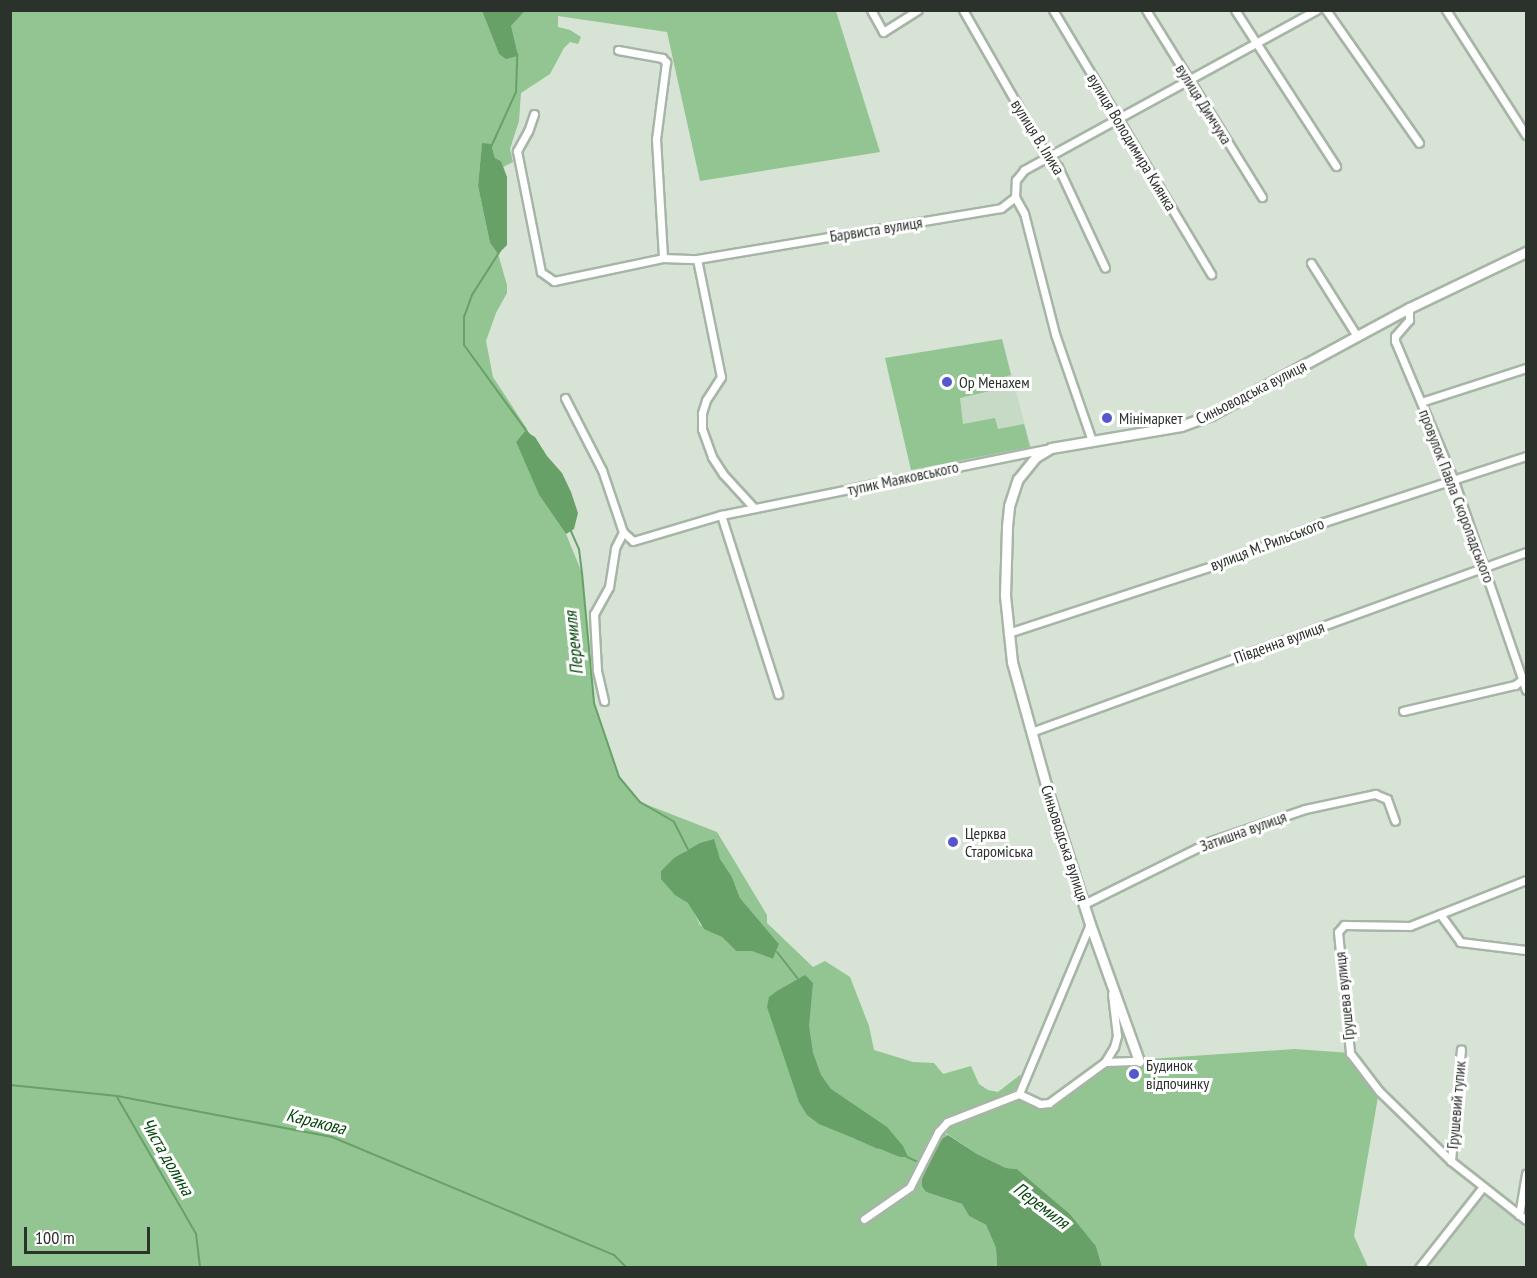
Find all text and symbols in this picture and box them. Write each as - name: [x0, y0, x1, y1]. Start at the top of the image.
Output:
- street label: вулиця Димчука: [1172, 60, 1236, 148]
- street label: вулиця Володимира Киянка: [1083, 70, 1181, 214]
- street label: вулиця В. Ілика: [1007, 95, 1069, 179]
- street label: Барвиста вулиця: [828, 212, 924, 246]
- street label: Синьоводська вулиця: [1193, 356, 1309, 428]
- place label: Ор Менахем: [959, 372, 1030, 392]
- marker: Ор Менахем: [940, 375, 954, 389]
- street label: провулок Павла Скоропадського: [1415, 407, 1499, 585]
- place label: Мінімаркет: [1119, 408, 1183, 428]
- marker: Мінімаркет: [1100, 411, 1114, 425]
- street label: тупик Маяковського: [846, 457, 960, 499]
- street label: вулиця М. Рильського: [1207, 513, 1327, 575]
- water label: Перемиля: [560, 610, 588, 676]
- street label: Південна вулиця: [1231, 617, 1327, 667]
- street label: Синьоводська вулиця: [1037, 782, 1093, 904]
- street label: Затишна вулиця: [1197, 806, 1289, 856]
- place label: Церква Староміська: [965, 823, 1033, 861]
- marker: Церква Староміська: [946, 835, 960, 849]
- street label: Грушева вулиця: [1330, 951, 1358, 1041]
- place label: Будинок відпочинку: [1146, 1055, 1209, 1093]
- street label: Грушевий тупик: [1443, 1060, 1469, 1150]
- marker: Будинок відпочинку: [1127, 1067, 1141, 1081]
- water label: Каракова: [284, 1104, 348, 1140]
- water label: Чиста долина: [136, 1115, 198, 1199]
- water label: Перемиля: [1009, 1178, 1073, 1234]
- scale bar: [27, 1215, 153, 1253]
- text: 100 m: [35, 1226, 75, 1249]

